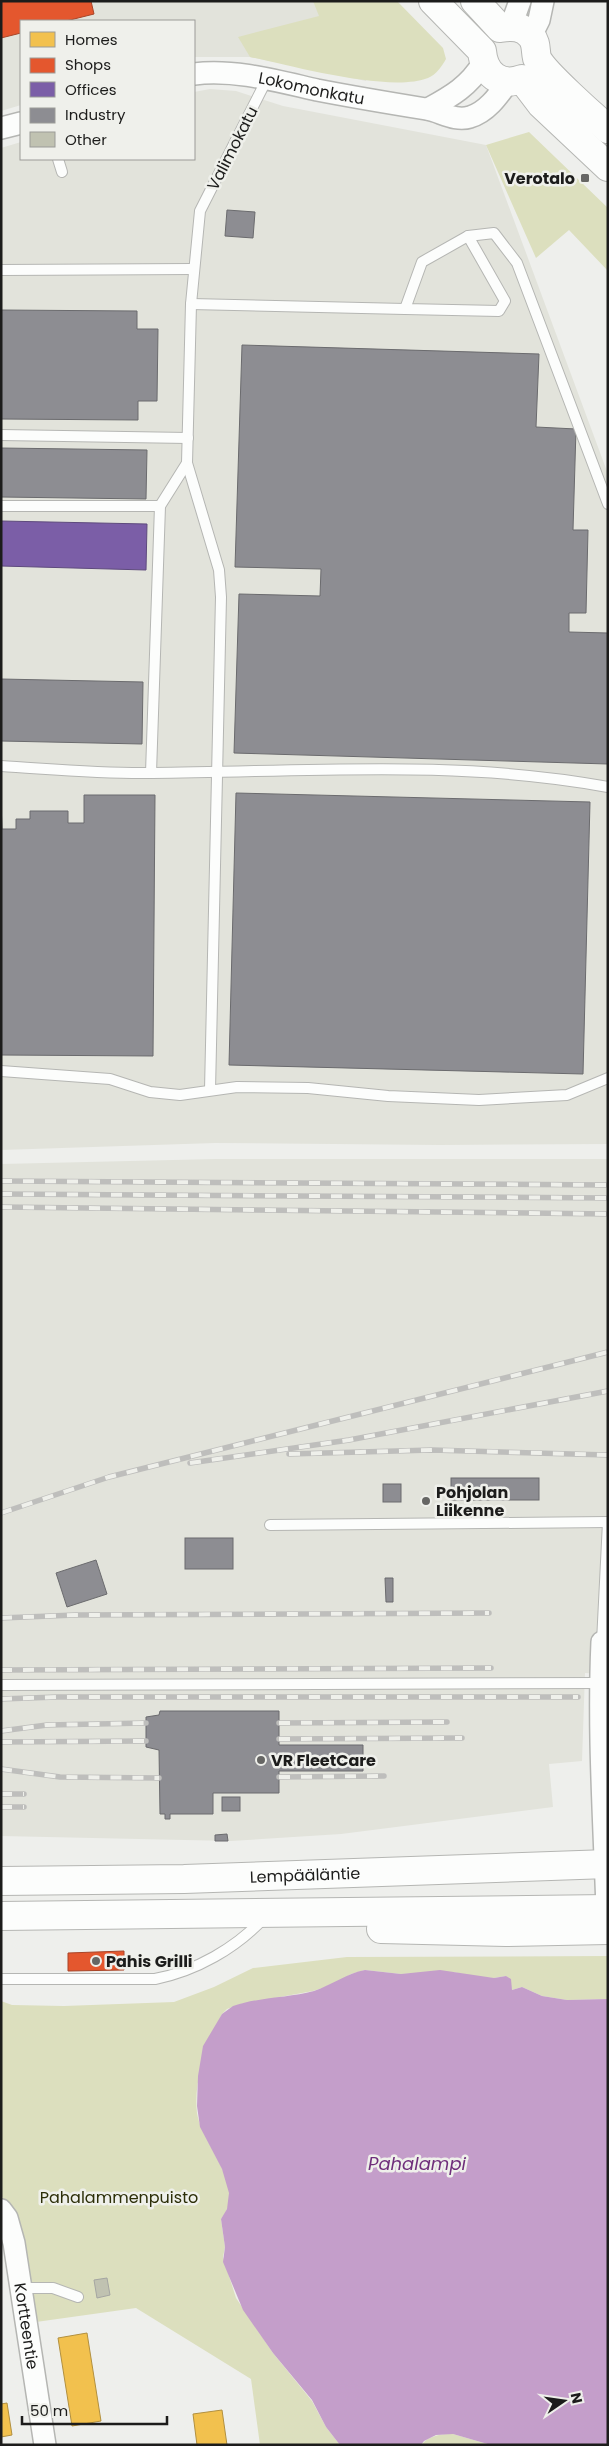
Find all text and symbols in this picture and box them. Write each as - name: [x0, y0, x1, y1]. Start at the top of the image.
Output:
- legend: [20, 20, 195, 160]
- text: Homes: [65, 29, 118, 50]
- text: Shops: [65, 54, 111, 75]
- street label: Lokomonkatu: [257, 66, 366, 111]
- text: Offices: [65, 79, 117, 100]
- street label: Valimokatu: [201, 102, 263, 194]
- text: Industry: [65, 104, 126, 125]
- text: Other: [65, 129, 107, 150]
- place label: Verotalo: [504, 167, 575, 190]
- marker: Verotalo: [579, 172, 591, 184]
- place label: Pohjolan Liikenne: [436, 1481, 508, 1522]
- marker: Pohjolan Liikenne: [420, 1495, 432, 1507]
- place label: VR FleetCare: [271, 1749, 376, 1772]
- marker: VR FleetCare: [255, 1754, 267, 1766]
- street label: Lempääläntie: [249, 1862, 361, 1889]
- place label: Pahis Grilli: [106, 1950, 193, 1973]
- marker: Pahis Grilli: [90, 1955, 102, 1967]
- water label: Pahalampi: [368, 2151, 467, 2176]
- park label: Pahalammenpuisto: [40, 2186, 198, 2209]
- street label: Kortteentie: [8, 2281, 44, 2371]
- north arrow: [539, 2376, 589, 2426]
- text: N: [566, 2391, 588, 2405]
- scale bar: [22, 2394, 168, 2426]
- text: 50 m: [30, 2400, 68, 2421]

